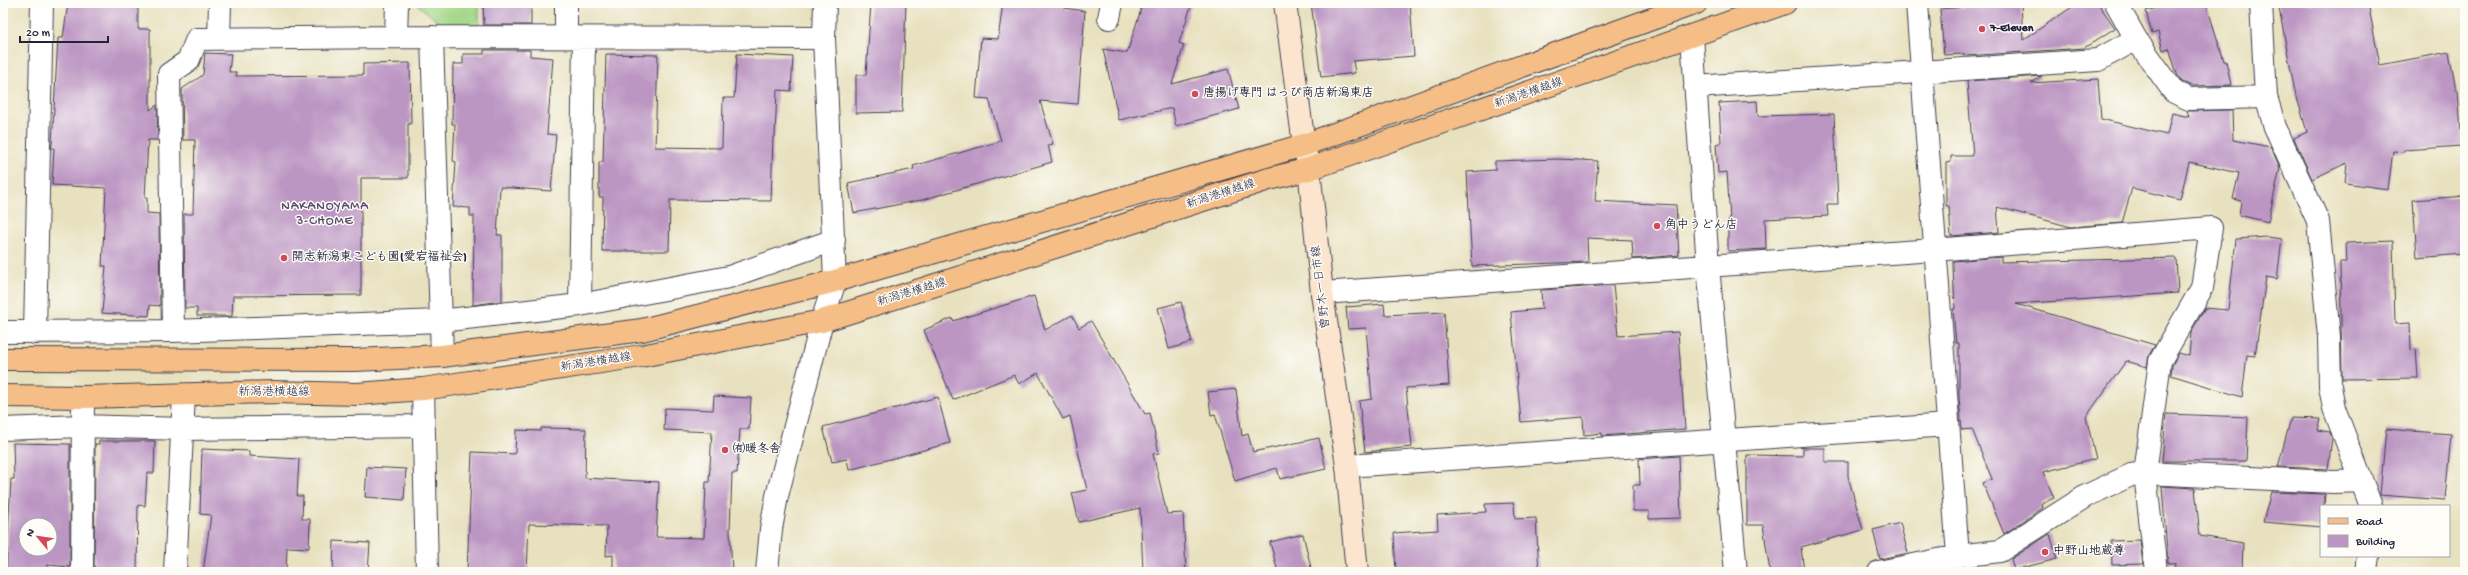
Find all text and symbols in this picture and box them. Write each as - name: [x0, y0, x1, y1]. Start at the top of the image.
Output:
- scale bar: [20, 18, 108, 44]
- place label: 7-Eleven: [1989, 22, 2034, 36]
- marker: 7-Eleven: [1977, 24, 1987, 34]
- text: 20 m: [26, 27, 51, 41]
- street label: 新潟港横越線: [1492, 75, 1565, 112]
- place label: 唐揚げ専門 はっぴ商店新潟東店: [1203, 86, 1374, 101]
- marker: 唐揚げ専門 はっぴ商店新潟東店: [1190, 89, 1200, 99]
- street label: 新潟港横越線: [1184, 176, 1257, 213]
- district label: NAKANOYAMA 3-CHOME: [281, 199, 369, 229]
- place label: 角中うどん店: [1665, 217, 1737, 233]
- marker: 角中うどん店: [1652, 221, 1662, 231]
- street label: 曽野木一日市線: [1309, 244, 1334, 330]
- place label: 開志新潟東こども園(愛宕福祉会): [292, 250, 467, 265]
- marker: 開志新潟東こども園(愛宕福祉会): [279, 253, 289, 263]
- street label: 新潟港横越線: [875, 275, 948, 310]
- street label: 新潟港横越線: [559, 349, 633, 376]
- street label: 新潟港横越線: [238, 385, 310, 400]
- place label: ㈲暖冬舎: [733, 442, 781, 457]
- marker: ㈲暖冬舎: [720, 445, 730, 455]
- legend: [2320, 505, 2450, 557]
- text: Road: [2356, 516, 2383, 530]
- north arrow: [18, 517, 58, 557]
- text: N: [24, 527, 38, 539]
- text: Building: [2355, 536, 2395, 550]
- place label: 中野山地蔵尊: [2053, 544, 2125, 559]
- marker: 中野山地蔵尊: [2040, 547, 2050, 557]

